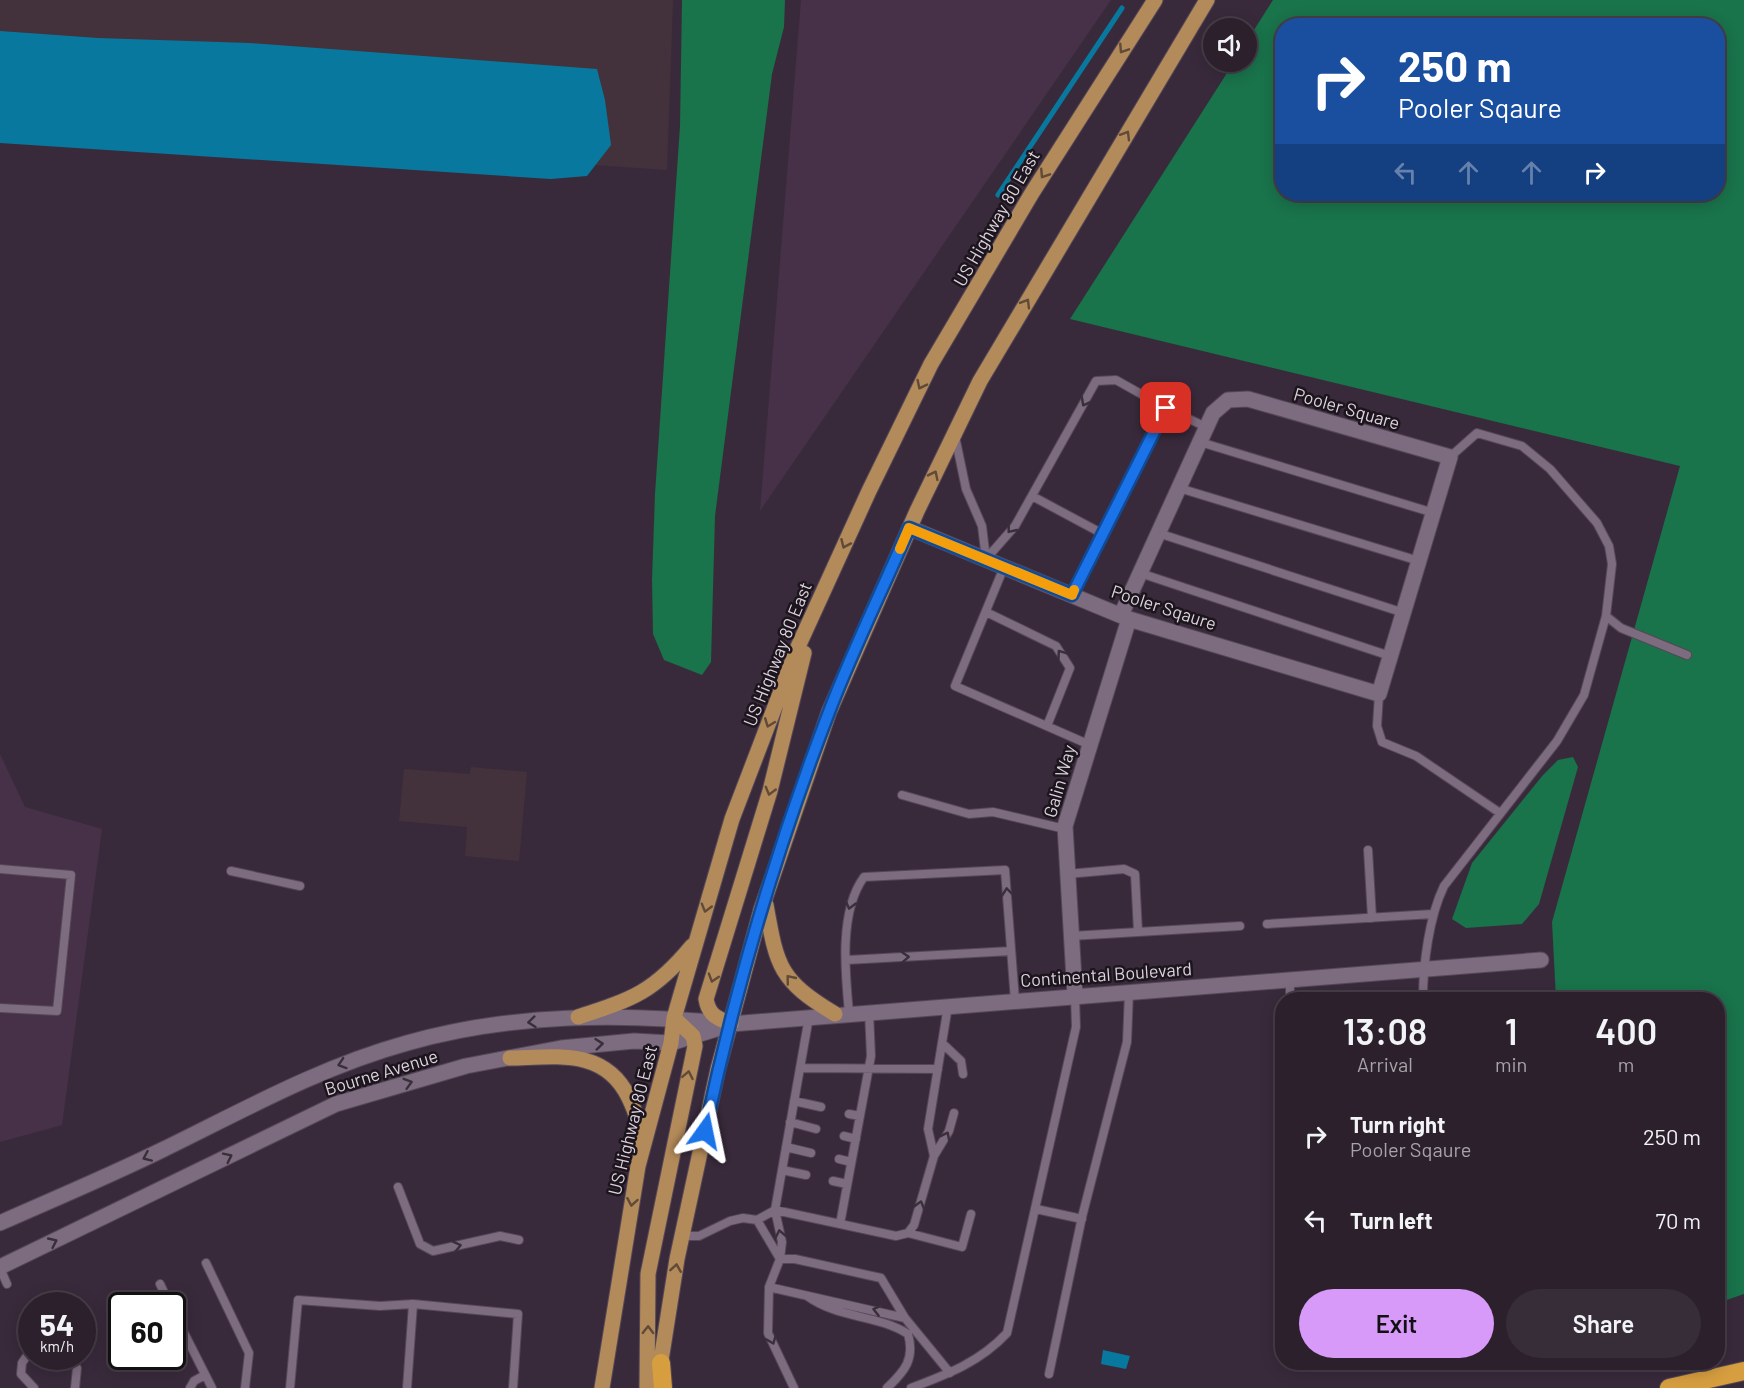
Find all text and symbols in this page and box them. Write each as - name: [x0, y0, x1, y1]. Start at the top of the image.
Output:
- map controls: [1203, 18, 1257, 72]
- button: sound: [1203, 18, 1257, 72]
- text: 250 m: [1398, 40, 1512, 90]
- icon: right: [1299, 42, 1377, 120]
- one-way arrow: [1119, 43, 1131, 53]
- text: Pooler Sqaure: [1398, 91, 1562, 123]
- one-way arrow: [1118, 131, 1130, 141]
- street label: US Highway 80 East: [948, 146, 1044, 290]
- icon: left: [1389, 156, 1422, 189]
- icon: ahead: [1452, 156, 1485, 189]
- icon: ahead: [1515, 156, 1548, 189]
- icon: right: [1578, 156, 1611, 189]
- one-way arrow: [1040, 167, 1051, 178]
- one-way arrow: [1019, 299, 1031, 309]
- one-way arrow: [916, 379, 928, 390]
- pin: [1140, 382, 1191, 433]
- street label: Pooler Square: [1291, 382, 1403, 434]
- icon: arrive: [1149, 391, 1182, 424]
- one-way arrow: [1081, 396, 1092, 406]
- one-way arrow: [927, 470, 939, 481]
- one-way arrow: [1008, 522, 1019, 533]
- one-way arrow: [840, 537, 852, 548]
- street label: US Highway 80 East: [738, 579, 816, 729]
- street label: Pooler Sqaure: [1109, 580, 1219, 634]
- one-way arrow: [1057, 650, 1068, 661]
- one-way arrow: [763, 717, 776, 728]
- street label: Galin Way: [1038, 742, 1080, 820]
- one-way arrow: [765, 785, 777, 796]
- one-way arrow: [1001, 888, 1014, 897]
- one-way arrow: [845, 899, 857, 910]
- one-way arrow: [701, 902, 713, 913]
- one-way arrow: [901, 950, 910, 963]
- street label: Continental Boulevard: [1019, 957, 1193, 991]
- one-way arrow: [708, 972, 720, 983]
- one-way arrow: [786, 975, 797, 986]
- text: 13:08: [1343, 1009, 1427, 1052]
- text: 1: [1505, 1009, 1517, 1052]
- text: 400: [1595, 1009, 1657, 1052]
- one-way arrow: [527, 1015, 536, 1028]
- one-way arrow: [594, 1038, 603, 1051]
- street label: US Highway 80 East: [603, 1043, 661, 1197]
- street label: Bourne Avenue: [322, 1044, 440, 1100]
- text: Arrival: [1357, 1052, 1413, 1076]
- text: min: [1495, 1052, 1527, 1076]
- text: m: [1618, 1052, 1634, 1076]
- one-way arrow: [337, 1057, 348, 1069]
- one-way arrow: [681, 1071, 694, 1081]
- one-way arrow: [402, 1078, 413, 1090]
- position arrow: [673, 1099, 737, 1163]
- text: Turn right: [1350, 1111, 1445, 1137]
- icon: right: [1299, 1120, 1332, 1153]
- text: 250 m: [1643, 1123, 1701, 1149]
- one-way arrow: [938, 1131, 950, 1142]
- text: Pooler Sqaure: [1350, 1137, 1471, 1161]
- one-way arrow: [143, 1150, 154, 1162]
- one-way arrow: [222, 1152, 233, 1164]
- one-way arrow: [626, 1197, 639, 1207]
- one-way arrow: [913, 1200, 925, 1211]
- icon: left: [1299, 1204, 1332, 1237]
- text: Turn left: [1350, 1207, 1433, 1233]
- text: 70 m: [1656, 1207, 1701, 1233]
- one-way arrow: [774, 1230, 787, 1240]
- one-way arrow: [47, 1238, 58, 1250]
- one-way arrow: [452, 1241, 462, 1254]
- one-way arrow: [669, 1263, 682, 1273]
- button: Exit: [1299, 1289, 1494, 1358]
- button: Share: [1506, 1289, 1701, 1358]
- speed limit sign: 60: [108, 1292, 186, 1370]
- one-way arrow: [872, 1304, 882, 1317]
- text: 54: [40, 1306, 74, 1342]
- one-way arrow: [641, 1325, 654, 1334]
- one-way arrow: [764, 1334, 777, 1344]
- text: km/h: [40, 1337, 74, 1355]

